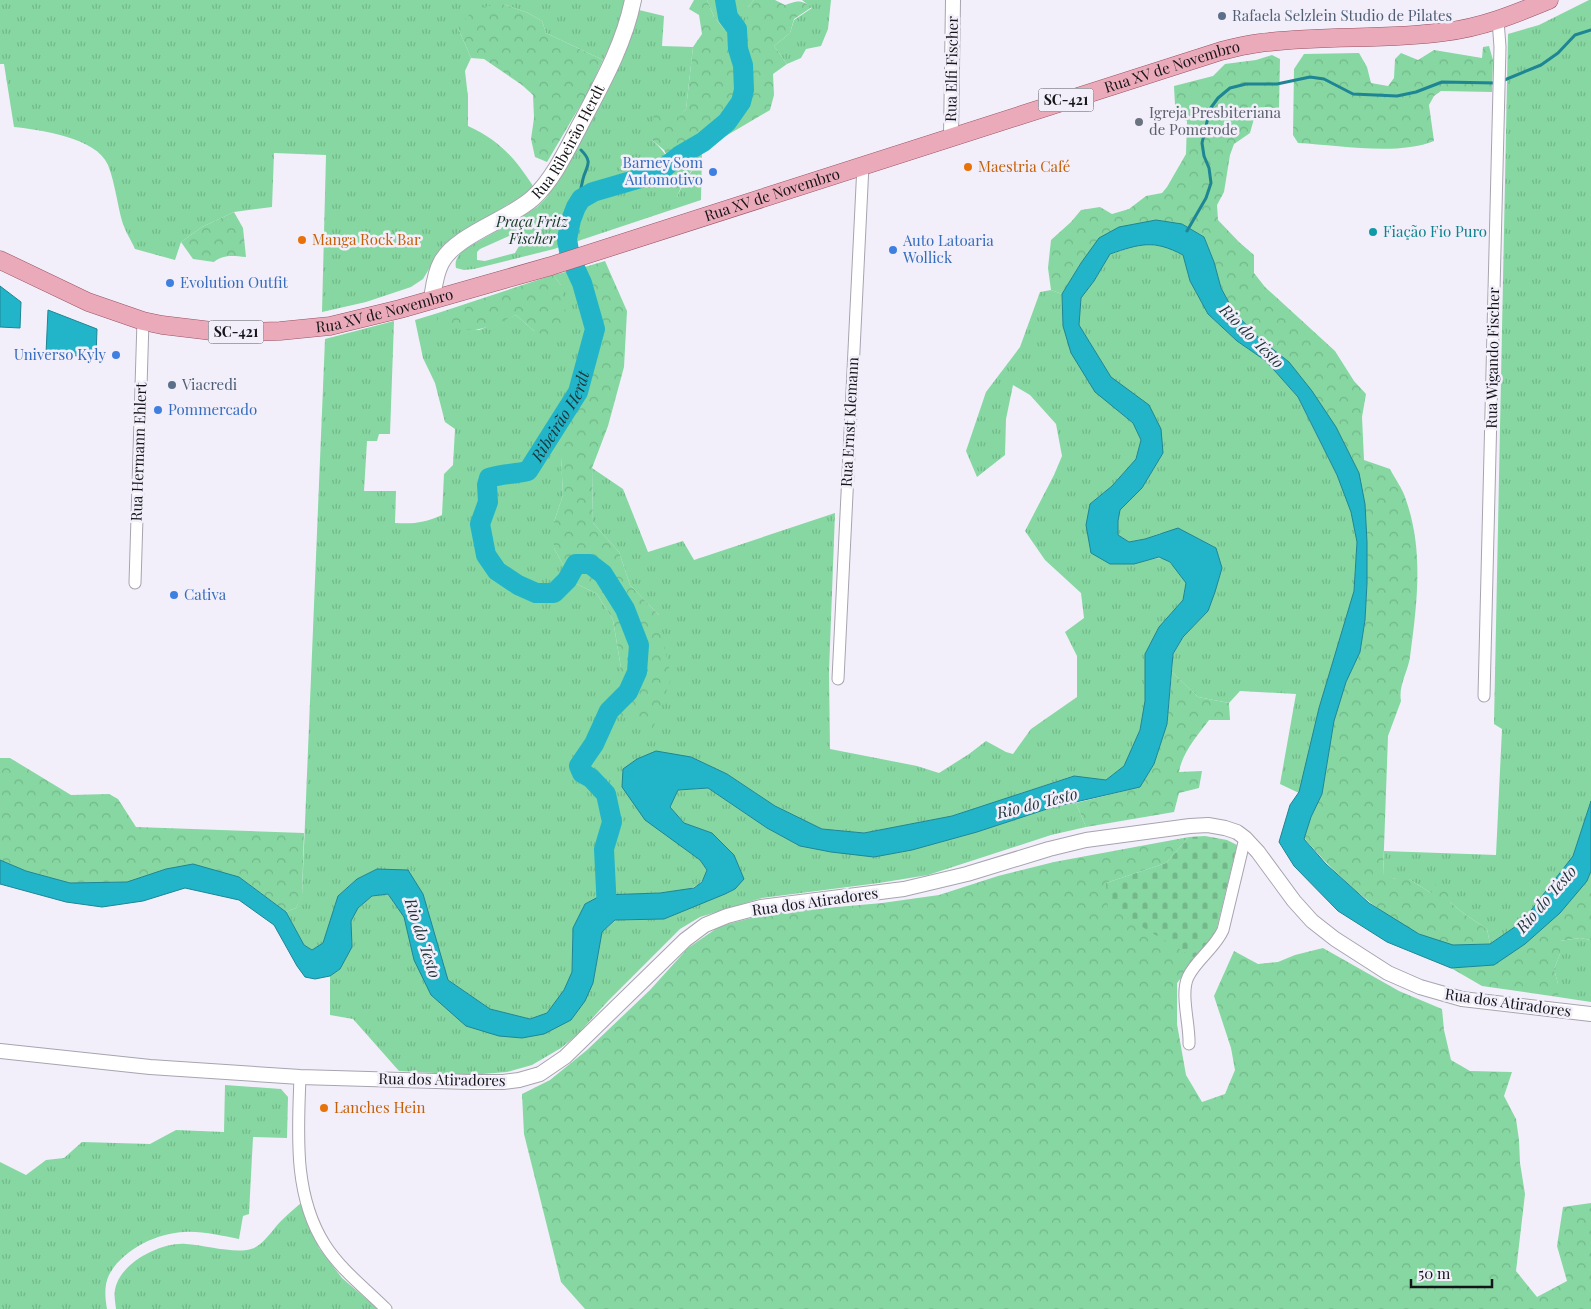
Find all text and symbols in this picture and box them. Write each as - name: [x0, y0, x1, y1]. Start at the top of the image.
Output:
- place label: Rafaela Selzlein Studio de Pilates: [1232, 5, 1452, 25]
- marker: Rafaela Selzlein Studio de Pilates: [1216, 10, 1228, 22]
- street label: Rua Elfi Fischer: [940, 16, 962, 122]
- street label: Rua XV de Novembro: [1101, 36, 1242, 97]
- street label: Rua Ribeirão Herdt: [527, 80, 609, 203]
- road number: SC-421: [1038, 88, 1094, 112]
- place label: Igreja Presbiteriana de Pomerode: [1149, 102, 1282, 139]
- marker: Igreja Presbiteriana de Pomerode: [1133, 116, 1145, 128]
- place label: Barney Som Automotivo: [623, 152, 704, 189]
- place label: Maestria Café: [978, 156, 1070, 176]
- marker: Maestria Café: [962, 161, 974, 173]
- street label: Rua XV de Novembro: [702, 163, 842, 225]
- marker: Barney Som Automotivo: [707, 166, 719, 178]
- park label: Praça Fritz Fischer: [495, 211, 569, 248]
- place label: Fiação Fio Puro: [1383, 221, 1487, 241]
- marker: Fiação Fio Puro: [1367, 226, 1379, 238]
- place label: Manga Rock Bar: [312, 229, 421, 249]
- place label: Auto Latoaria Wollick: [902, 230, 994, 267]
- marker: Manga Rock Bar: [296, 234, 308, 246]
- marker: Auto Latoaria Wollick: [887, 244, 899, 256]
- place label: Evolution Outfit: [180, 272, 288, 292]
- marker: Evolution Outfit: [164, 277, 176, 289]
- street label: Rua XV de Novembro: [315, 283, 455, 336]
- street label: Rua Wigando Fischer: [1481, 287, 1503, 429]
- water label: Rio do Testo: [1215, 298, 1289, 372]
- road number: SC-421: [208, 321, 264, 344]
- place label: Universo Kyly: [14, 344, 106, 364]
- marker: Universo Kyly: [110, 349, 122, 361]
- street label: Rua Ernst Klemann: [836, 356, 862, 487]
- water label: Ribeirão Herdt: [525, 368, 593, 466]
- place label: Viacredi: [181, 374, 238, 394]
- marker: Viacredi: [166, 379, 178, 391]
- street label: Rua Hermann Ehlert: [126, 382, 150, 522]
- place label: Pommercado: [168, 399, 257, 419]
- marker: Pommercado: [152, 404, 164, 416]
- place label: Cativa: [184, 584, 227, 604]
- marker: Cativa: [168, 589, 180, 601]
- water label: Rio do Testo: [993, 782, 1080, 823]
- water label: Rio do Testo: [1510, 860, 1581, 937]
- street label: Rua dos Atiradores: [750, 882, 879, 920]
- water label: Rio do Testo: [400, 894, 446, 981]
- street label: Rua dos Atiradores: [1444, 983, 1573, 1021]
- street label: Rua dos Atiradores: [378, 1068, 506, 1090]
- place label: Lanches Hein: [334, 1097, 425, 1117]
- marker: Lanches Hein: [318, 1102, 330, 1114]
- scale bar: [1411, 1256, 1492, 1288]
- text: 50 m: [1418, 1263, 1451, 1283]

